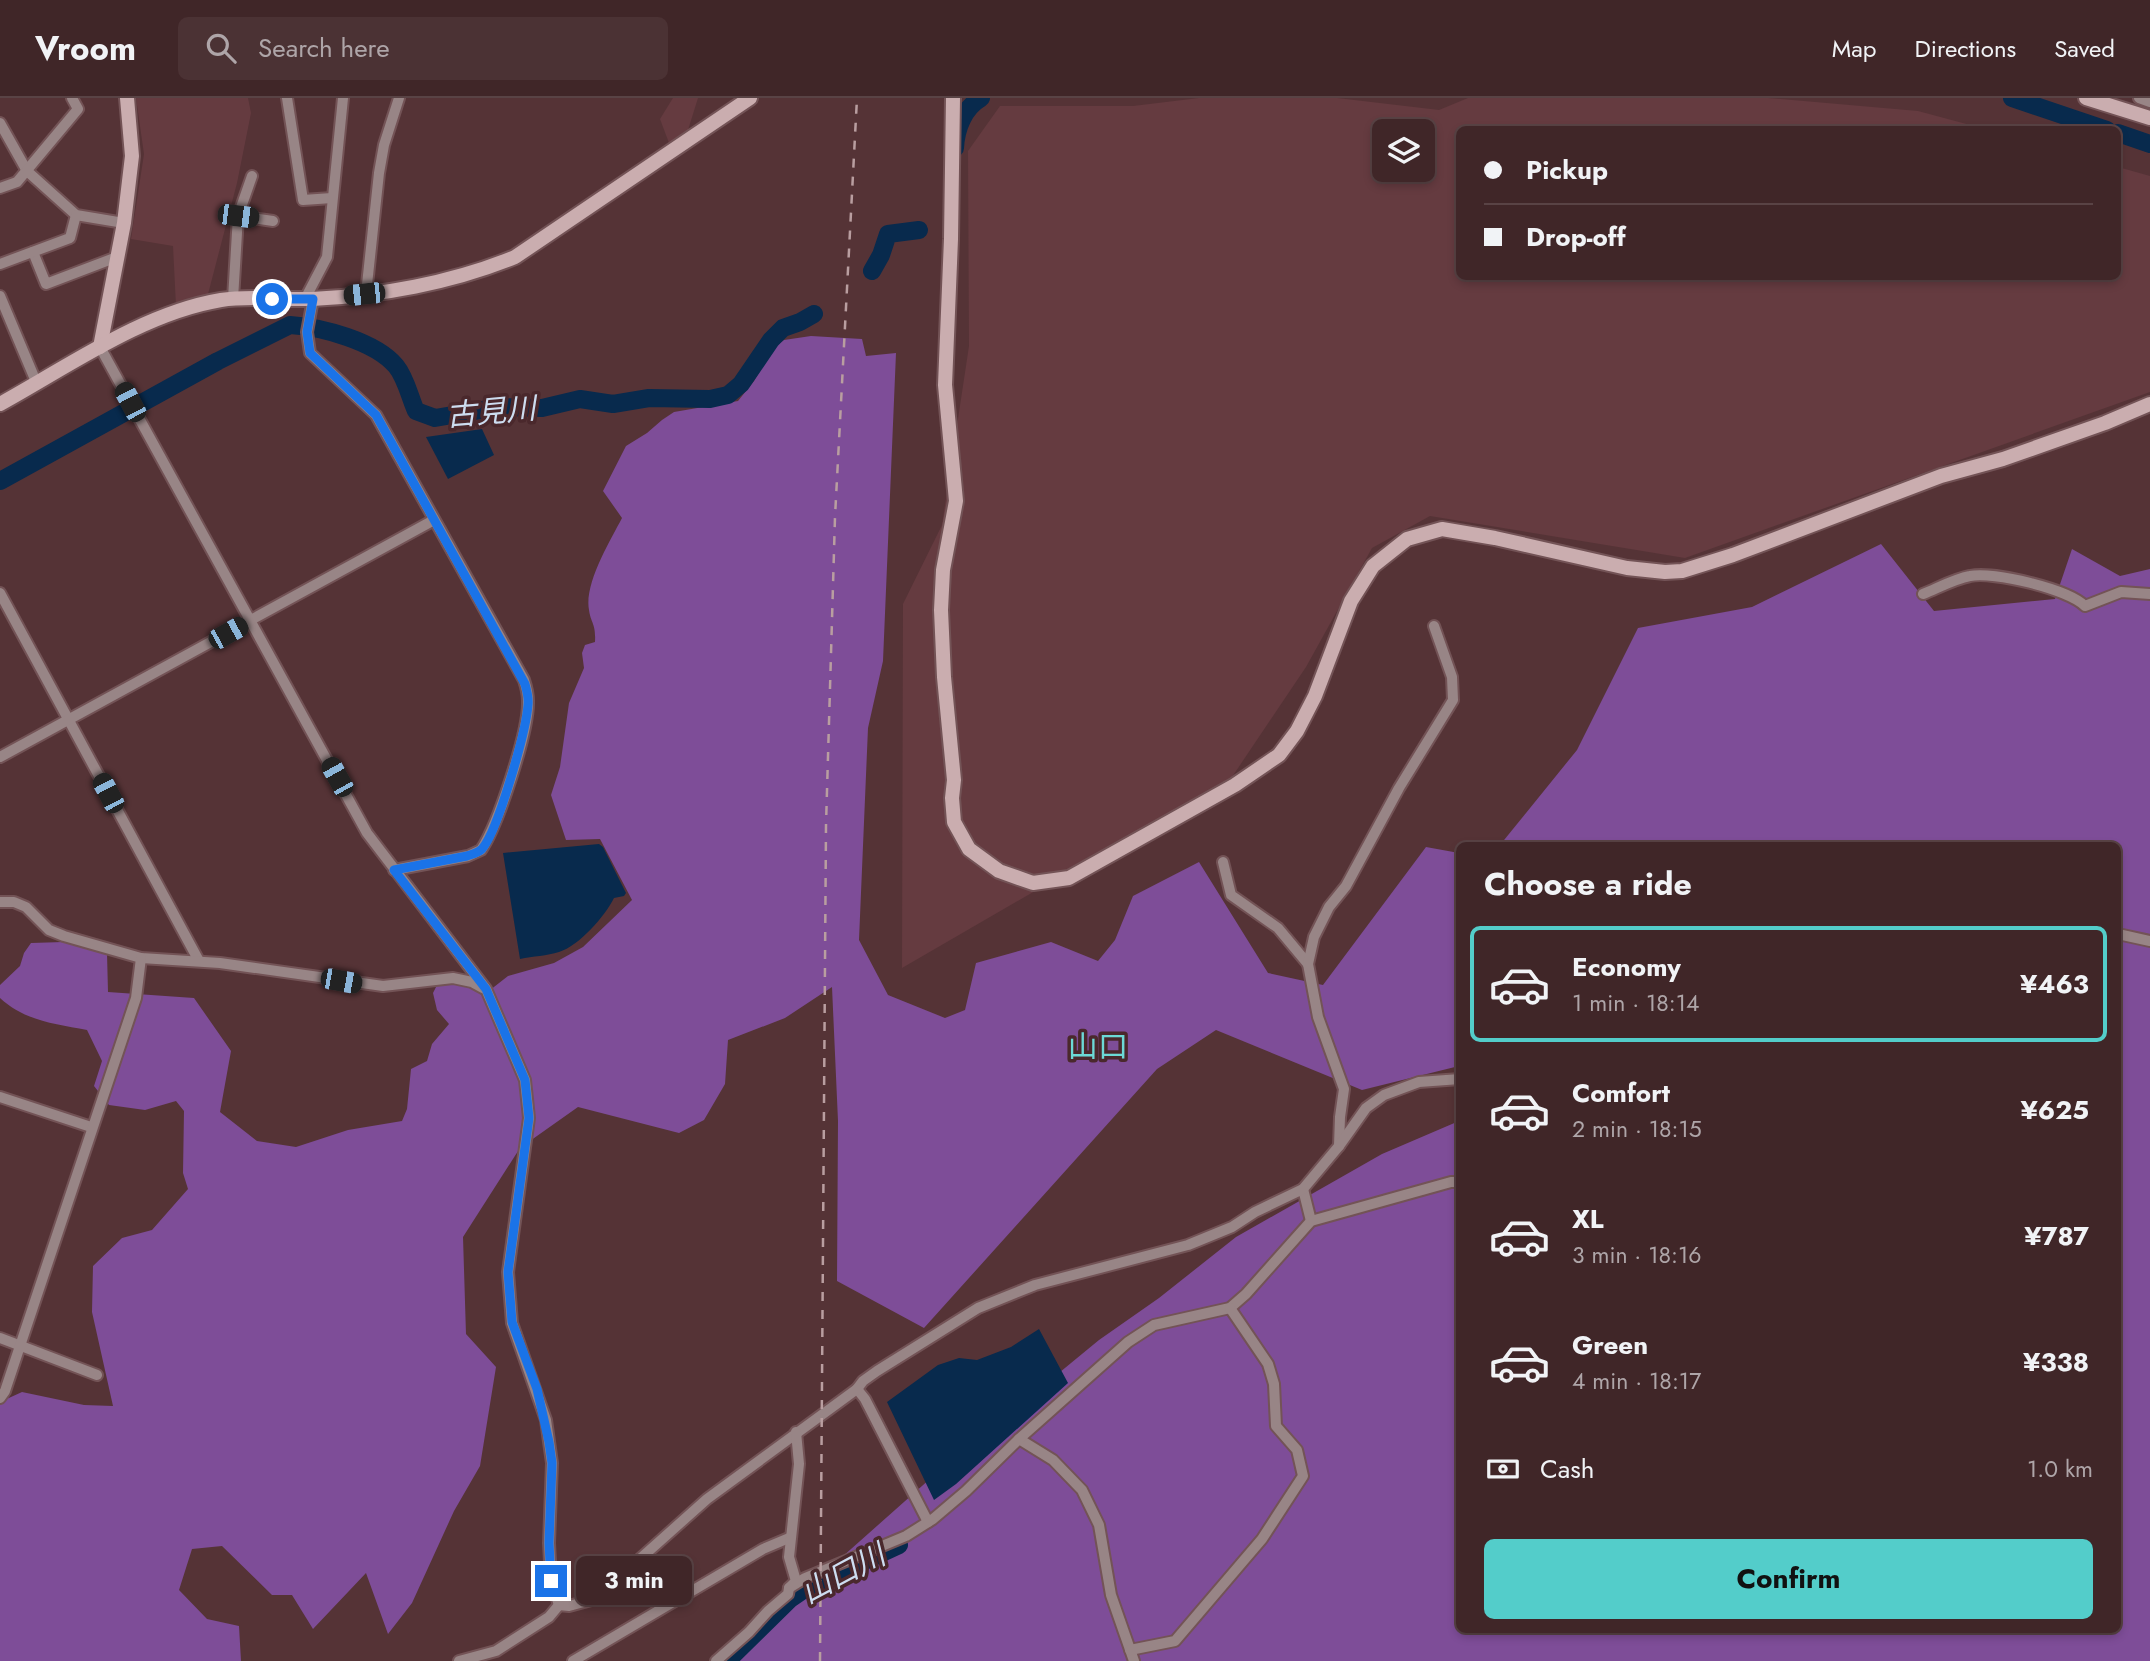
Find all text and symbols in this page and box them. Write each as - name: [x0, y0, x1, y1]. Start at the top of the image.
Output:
- search box: [178, 17, 668, 80]
- text: Vroom: [35, 25, 136, 72]
- icon: search: [202, 29, 240, 67]
- text: Search here: [258, 29, 390, 67]
- text: Map: [1832, 31, 1877, 66]
- text: Directions: [1915, 31, 2016, 66]
- text: Saved: [2054, 31, 2115, 66]
- map controls: [1372, 119, 1435, 182]
- button: layers: [1372, 119, 1435, 182]
- text: Pickup: [1526, 151, 1608, 189]
- car: [216, 203, 261, 229]
- text: Drop-off: [1526, 218, 1626, 256]
- car: [343, 281, 386, 307]
- route start: [256, 283, 288, 315]
- car: [111, 379, 150, 425]
- water label: 古見川: [444, 386, 541, 437]
- car: [205, 614, 252, 652]
- car: [318, 754, 357, 800]
- car: [89, 770, 128, 816]
- text: Choose a ride: [1484, 861, 1692, 907]
- text: Economy: [1572, 948, 1681, 986]
- icon: car: [1488, 953, 1551, 1016]
- text: ¥463: [2020, 965, 2089, 1003]
- car: [319, 967, 364, 995]
- text: 1 min · 18:14: [1572, 986, 1700, 1020]
- district label: 山口: [1068, 1025, 1128, 1068]
- text: Comfort: [1572, 1074, 1670, 1112]
- icon: car: [1488, 1079, 1551, 1142]
- text: ¥625: [2020, 1091, 2089, 1129]
- text: 2 min · 18:15: [1572, 1112, 1702, 1146]
- text: XL: [1572, 1200, 1604, 1238]
- icon: car: [1488, 1205, 1551, 1268]
- text: ¥787: [2024, 1217, 2089, 1255]
- text: 3 min · 18:16: [1572, 1238, 1702, 1272]
- text: Green: [1572, 1326, 1648, 1364]
- icon: car: [1488, 1331, 1551, 1394]
- text: ¥338: [2023, 1343, 2089, 1381]
- text: 4 min · 18:17: [1572, 1364, 1701, 1398]
- icon: cash: [1484, 1450, 1522, 1488]
- text: Cash: [1540, 1450, 1594, 1488]
- text: 1.0 km: [2027, 1452, 2093, 1486]
- water label: 山口川: [793, 1532, 895, 1614]
- button: Confirm: [1484, 1539, 2093, 1619]
- callout: 3 min: [576, 1556, 691, 1606]
- text: 3 min: [604, 1563, 664, 1597]
- route end: [535, 1565, 567, 1597]

